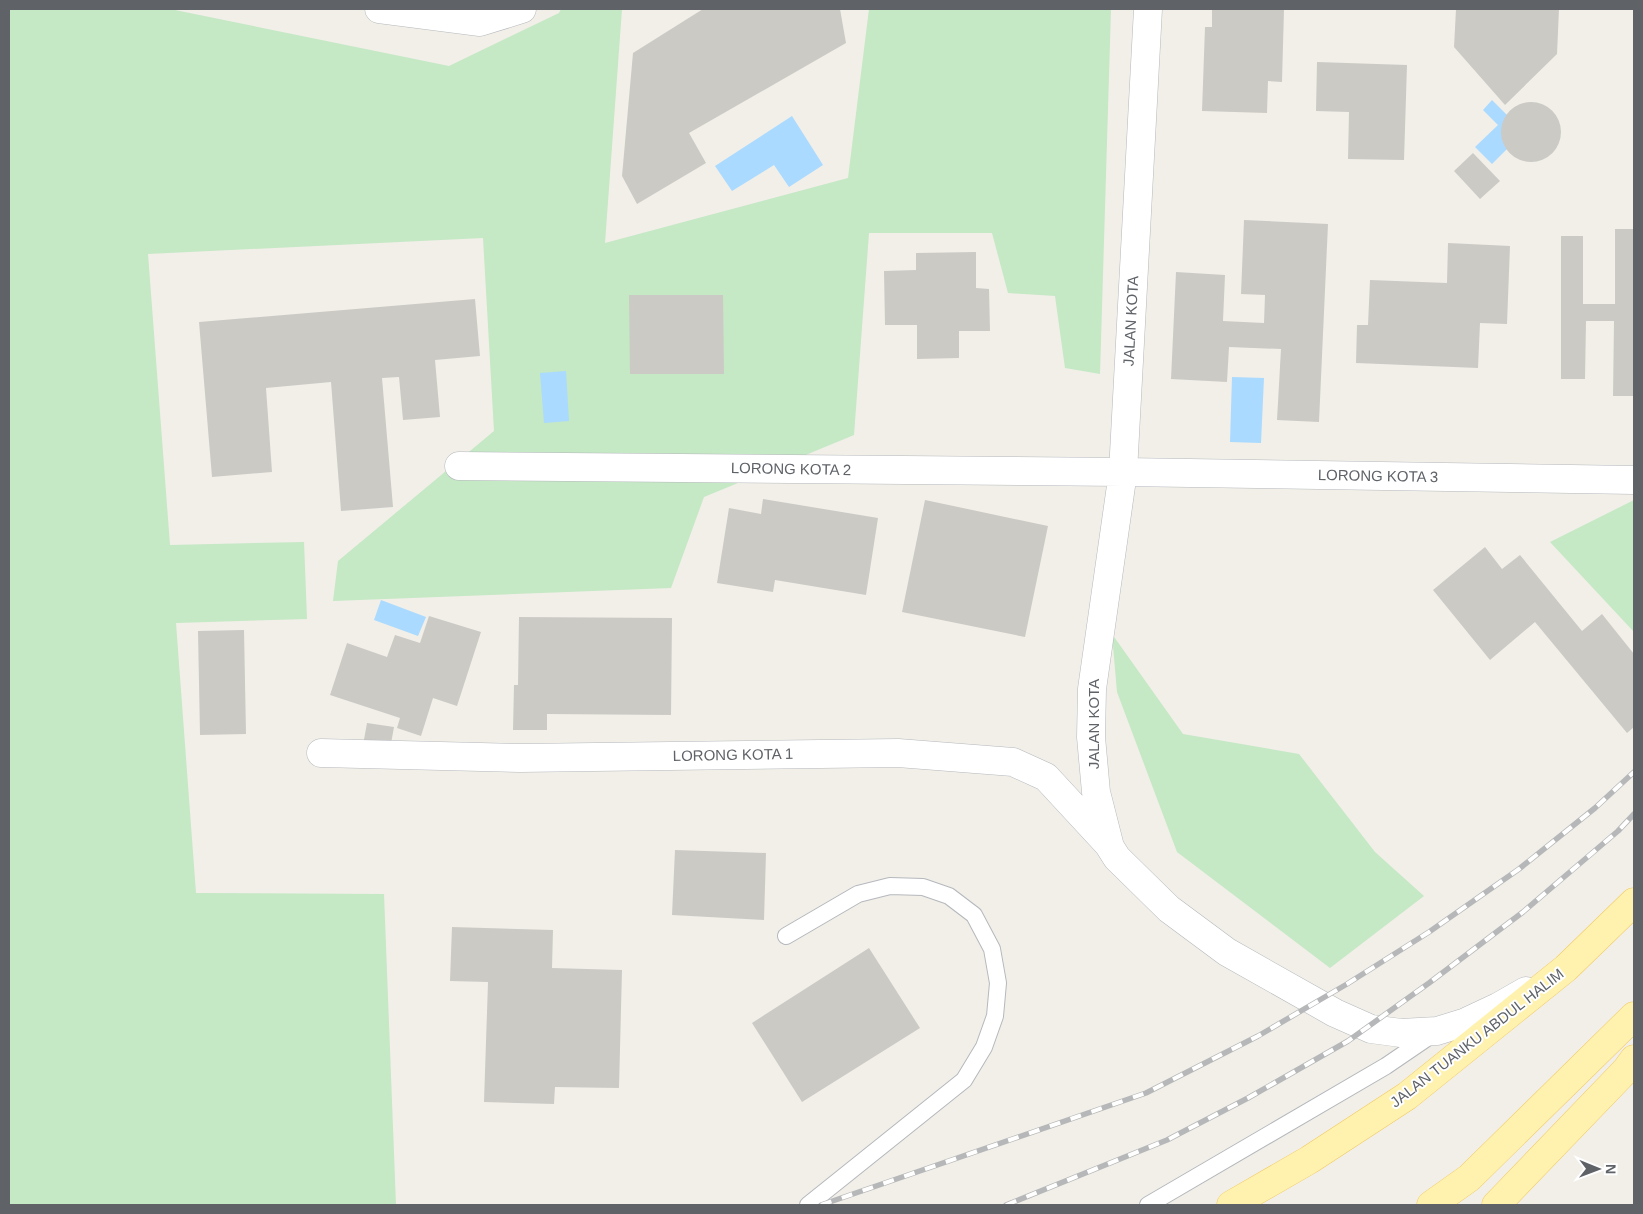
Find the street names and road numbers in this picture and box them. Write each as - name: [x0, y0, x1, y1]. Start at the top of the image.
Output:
- street label: JALAN KOTA: [1120, 275, 1141, 367]
- street label: LORONG KOTA 2: [731, 459, 851, 478]
- street label: LORONG KOTA 3: [1318, 466, 1438, 485]
- street label: JALAN KOTA: [1085, 679, 1102, 769]
- street label: LORONG KOTA 1: [673, 745, 793, 764]
- street label: JALAN TUANKU ABDUL HALIM: [1387, 965, 1567, 1111]

